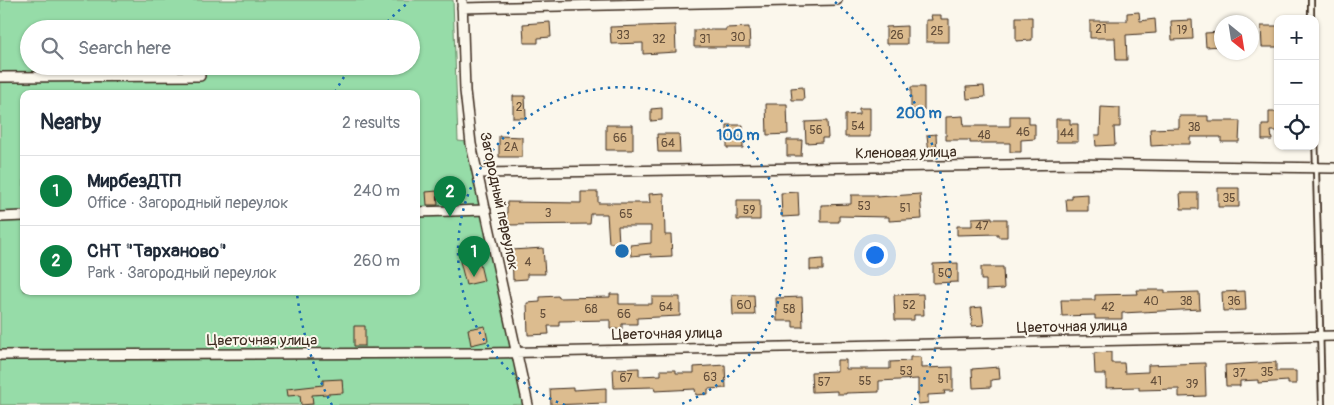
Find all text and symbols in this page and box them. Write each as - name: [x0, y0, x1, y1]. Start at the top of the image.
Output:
- north arrow: [1214, 15, 1259, 60]
- map controls: [1274, 15, 1319, 150]
- button: +: [1274, 15, 1319, 60]
- search box: [20, 20, 420, 75]
- house number: 21: [1095, 22, 1107, 37]
- house number: 19: [1177, 23, 1187, 38]
- house number: 25: [930, 24, 944, 39]
- house number: 33: [616, 28, 630, 43]
- house number: 26: [890, 28, 904, 43]
- house number: 30: [731, 30, 745, 45]
- house number: 32: [652, 32, 666, 47]
- house number: 31: [699, 32, 711, 47]
- icon: search: [38, 34, 66, 62]
- text: Search here: [78, 36, 171, 60]
- button: −: [1274, 60, 1319, 105]
- house number: 2: [516, 100, 523, 115]
- text: 200 m: [896, 104, 942, 123]
- button: locate: [1274, 105, 1319, 150]
- text: Nearby: [40, 109, 101, 136]
- text: 2 results: [342, 113, 400, 133]
- house number: 54: [851, 119, 865, 134]
- house number: 38: [1188, 120, 1200, 135]
- house number: 56: [809, 123, 823, 138]
- house number: 46: [1016, 125, 1030, 140]
- text: 100 m: [717, 126, 759, 145]
- house number: 44: [1060, 126, 1074, 141]
- house number: 48: [977, 128, 991, 143]
- street label: Загородный переулок: [475, 130, 523, 272]
- house number: 66: [613, 131, 627, 146]
- house number: 64: [661, 136, 675, 151]
- house number: 2А: [504, 140, 518, 155]
- street label: Кленовая улица: [855, 143, 957, 163]
- text: МирбезДТП: [87, 169, 181, 193]
- pin: 2: [434, 176, 466, 217]
- text: 1: [53, 181, 59, 201]
- text: 240 m: [353, 181, 400, 201]
- house number: 35: [1222, 191, 1236, 206]
- text: Office · Загородный переулок: [87, 193, 288, 213]
- house number: 53: [857, 199, 871, 214]
- house number: 51: [899, 201, 911, 216]
- house number: 59: [743, 203, 755, 218]
- house number: 3: [545, 206, 552, 221]
- house number: 65: [619, 207, 633, 222]
- house number: 47: [975, 219, 989, 234]
- pin: 1: [458, 236, 490, 277]
- text: СНТ "Тарханово": [87, 239, 227, 263]
- centre of rings: [613, 242, 631, 260]
- your location: [862, 242, 888, 268]
- text: 2: [52, 251, 60, 271]
- text: 260 m: [353, 251, 400, 271]
- house number: 4: [525, 255, 532, 270]
- text: Park · Загородный переулок: [87, 263, 277, 283]
- house number: 50: [938, 266, 952, 281]
- house number: 40: [1143, 294, 1159, 309]
- house number: 38: [1180, 294, 1192, 309]
- house number: 36: [1227, 294, 1241, 309]
- house number: 60: [736, 298, 752, 313]
- house number: 52: [902, 298, 916, 313]
- house number: 64: [659, 300, 673, 315]
- house number: 42: [1101, 300, 1115, 315]
- house number: 68: [584, 302, 598, 317]
- house number: 58: [783, 302, 795, 317]
- house number: 5: [540, 307, 546, 322]
- house number: 66: [617, 307, 631, 322]
- street label: Цветочная улица: [1016, 317, 1128, 337]
- street label: Цветочная улица: [611, 324, 723, 344]
- street label: Цветочная улица: [207, 331, 317, 350]
- house number: 53: [899, 364, 913, 379]
- house number: 35: [1260, 365, 1274, 380]
- house number: 37: [1232, 366, 1246, 381]
- house number: 63: [703, 370, 717, 385]
- house number: 67: [619, 371, 633, 386]
- house number: 51: [937, 372, 949, 387]
- house number: 55: [858, 374, 872, 389]
- house number: 41: [1150, 374, 1162, 389]
- house number: 57: [818, 375, 831, 390]
- house number: 39: [1186, 377, 1198, 392]

